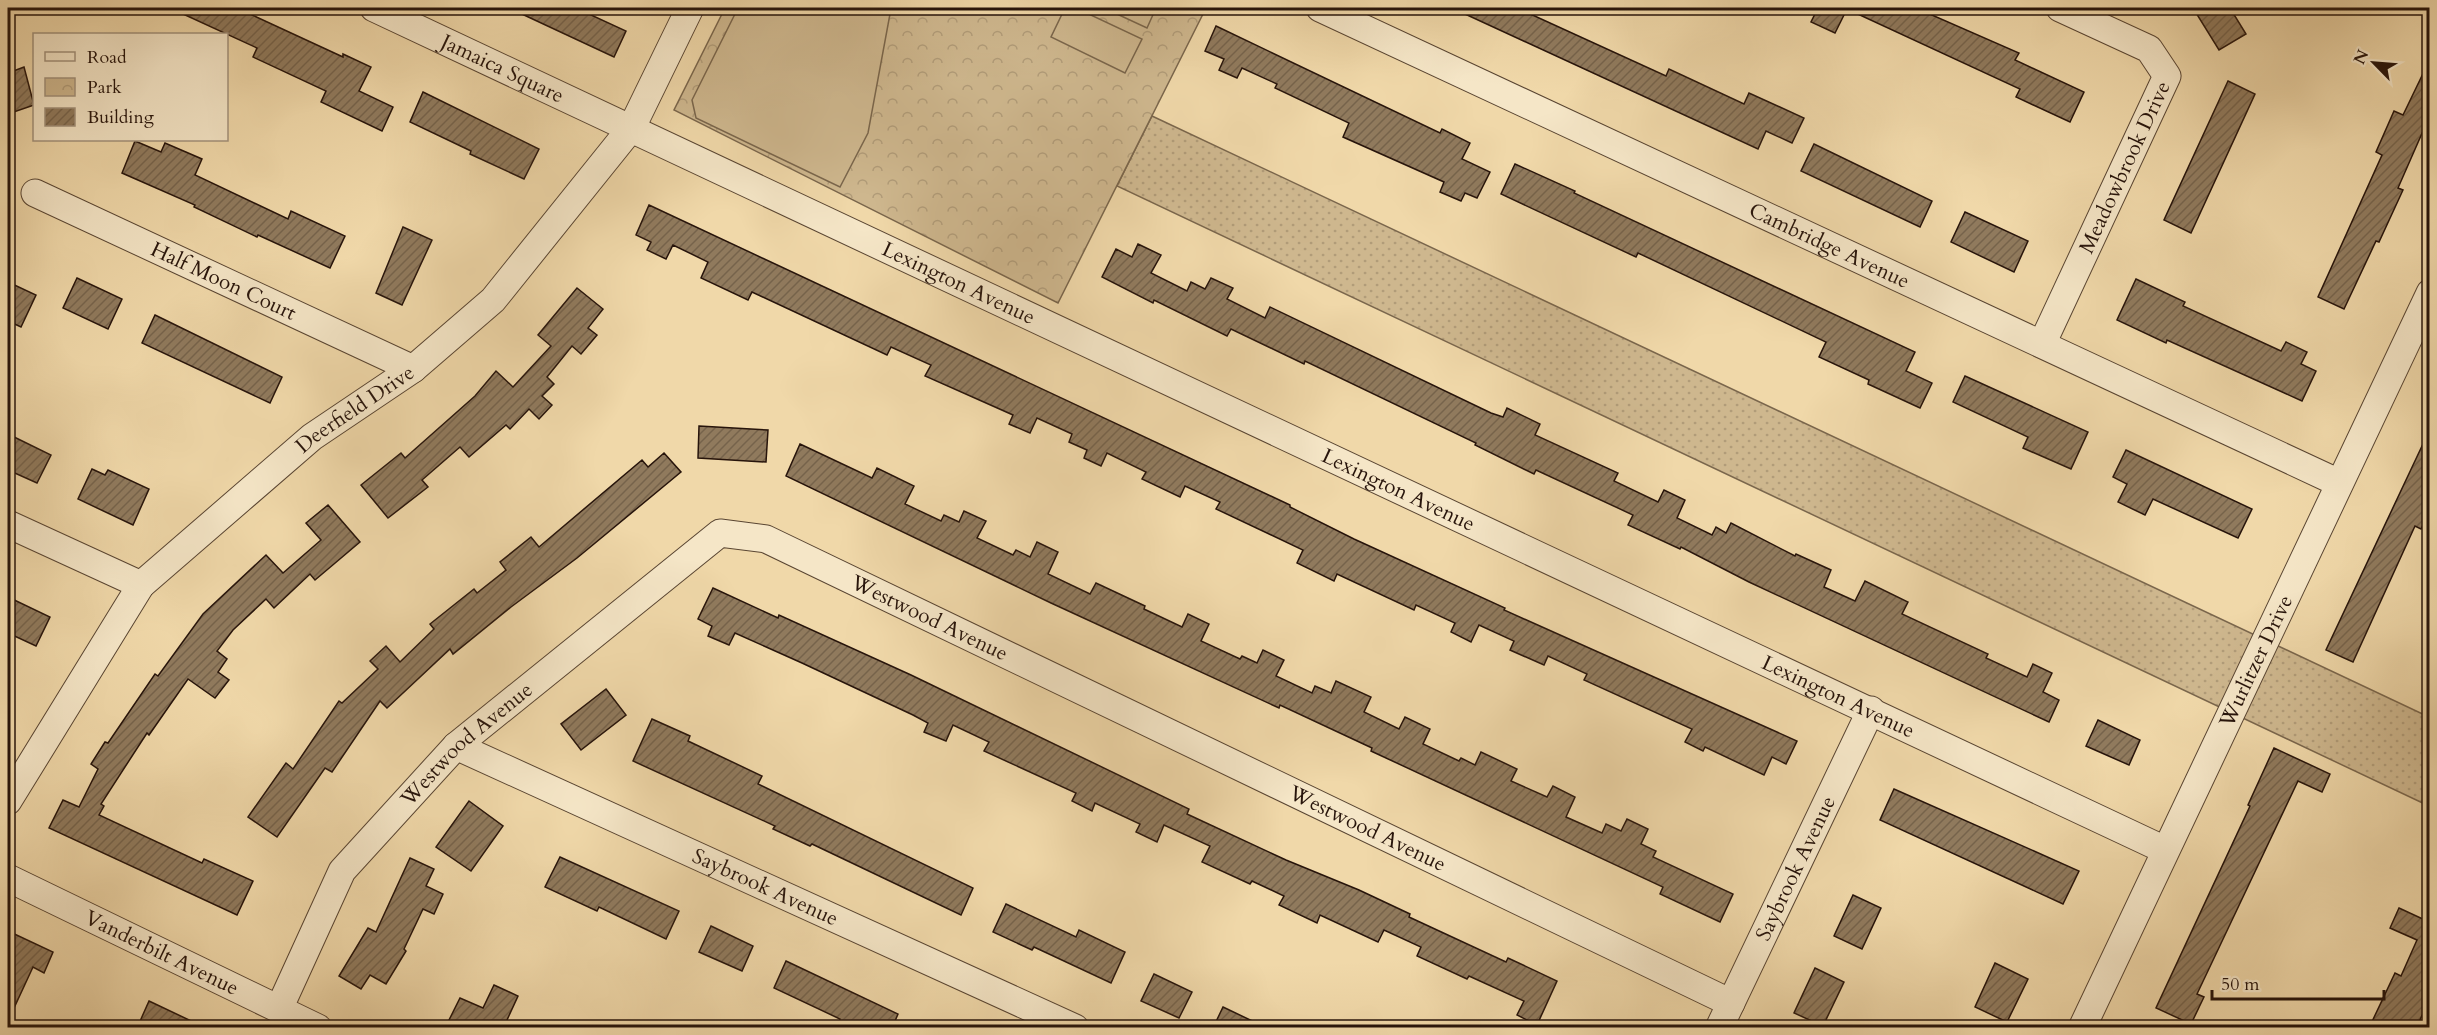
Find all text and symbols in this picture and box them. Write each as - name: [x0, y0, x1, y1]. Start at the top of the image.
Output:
- street label: Jamaica Square: [433, 26, 569, 110]
- legend: [33, 33, 228, 141]
- north arrow: [2344, 33, 2404, 93]
- text: Road: [87, 45, 127, 70]
- text: N: [2348, 46, 2374, 68]
- text: Park: [87, 75, 122, 100]
- street label: Meadowbrook Drive: [2072, 77, 2178, 258]
- text: Building: [87, 105, 155, 130]
- street label: Cambridge Avenue: [1744, 196, 1914, 296]
- street label: Half Moon Court: [146, 235, 301, 328]
- street label: Lexington Avenue: [877, 235, 1040, 332]
- street label: Deerfield Drive: [289, 358, 420, 460]
- street label: Lexington Avenue: [1317, 442, 1480, 539]
- street label: Westwood Avenue: [845, 568, 1013, 668]
- street label: Wurlitzer Drive: [2212, 590, 2300, 733]
- street label: Lexington Avenue: [1757, 648, 1919, 745]
- street label: Westwood Avenue: [394, 676, 539, 813]
- street label: Westwood Avenue: [1283, 778, 1451, 879]
- street label: Saybrook Avenue: [1749, 791, 1843, 946]
- street label: Saybrook Avenue: [688, 842, 843, 933]
- street label: Vanderbilt Avenue: [80, 903, 244, 1003]
- scale bar: [2212, 963, 2384, 1001]
- text: 50 m: [2221, 972, 2260, 997]

